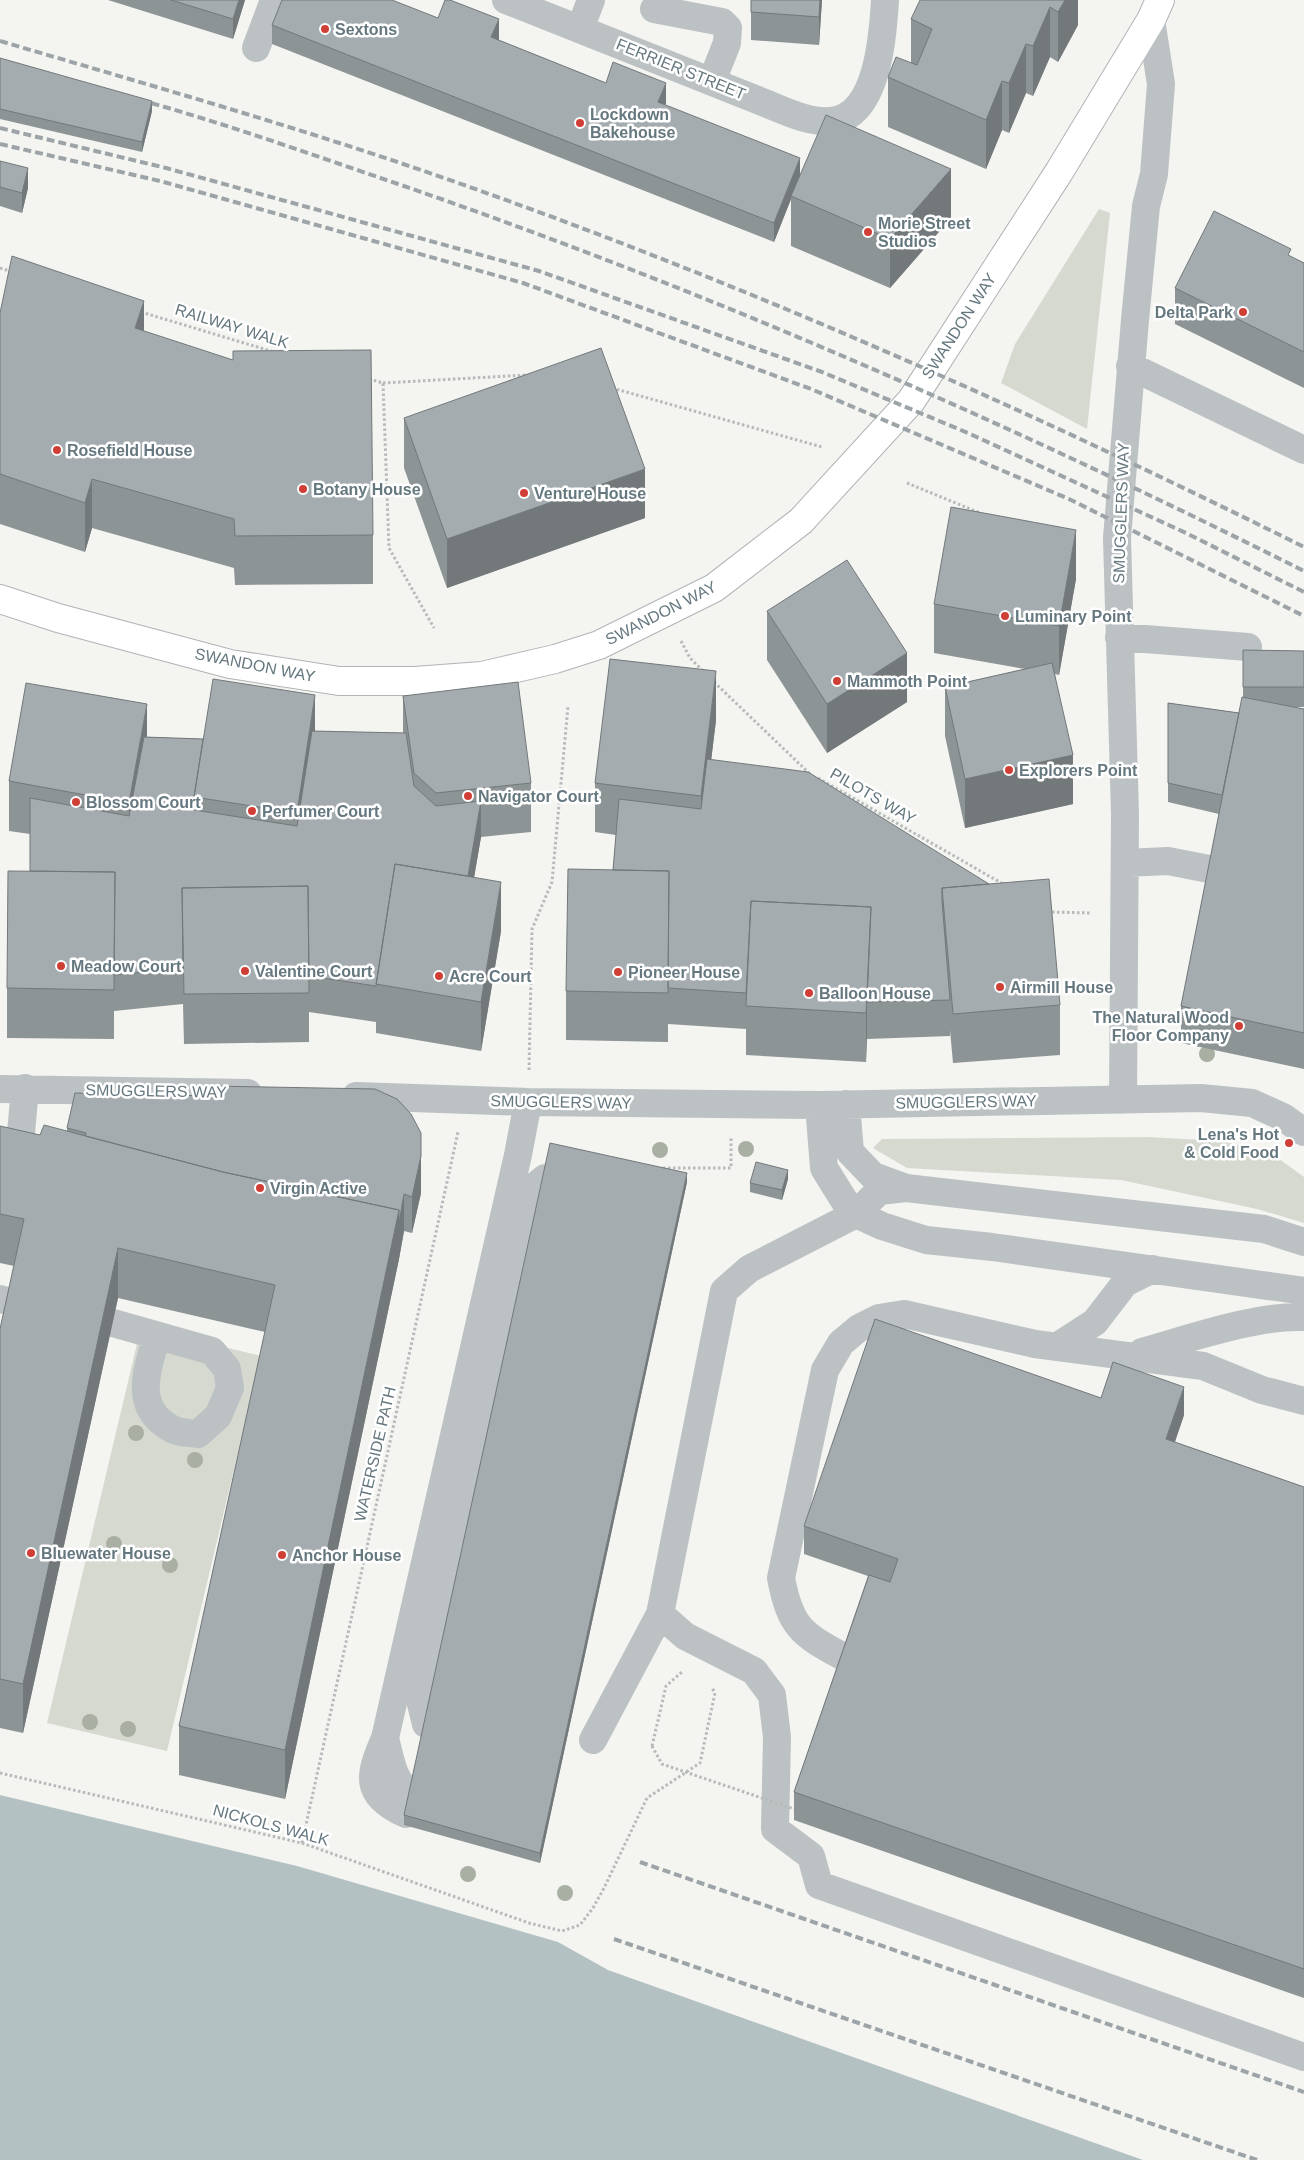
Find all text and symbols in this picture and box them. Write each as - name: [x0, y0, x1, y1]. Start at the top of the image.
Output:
- place label: Sextons: [335, 21, 397, 38]
- marker: Sextons: [319, 23, 331, 35]
- street label: FERRIER STREET: [614, 35, 748, 103]
- place label: Lockdown Bakehouse: [590, 106, 675, 141]
- marker: Lockdown Bakehouse: [574, 117, 586, 129]
- place label: Morie Street Studios: [878, 215, 971, 250]
- marker: Morie Street Studios: [862, 226, 874, 238]
- street label: SWANDON WAY: [919, 270, 1000, 382]
- street label: RAILWAY WALK: [173, 301, 291, 351]
- place label: Delta Park: [1155, 304, 1233, 321]
- marker: Delta Park: [1237, 306, 1249, 318]
- place label: Rosefield House: [67, 442, 192, 459]
- street label: SMUGGLERS WAY: [1110, 442, 1132, 584]
- marker: Rosefield House: [51, 444, 63, 456]
- place label: Botany House: [313, 481, 421, 498]
- marker: Botany House: [297, 483, 309, 495]
- place label: Venture House: [534, 485, 646, 502]
- marker: Venture House: [518, 487, 530, 499]
- street label: SWANDON WAY: [603, 578, 720, 648]
- place label: Luminary Point: [1015, 608, 1132, 625]
- marker: Luminary Point: [999, 610, 1011, 622]
- street label: SWANDON WAY: [193, 645, 317, 685]
- place label: Mammoth Point: [847, 673, 968, 690]
- marker: Mammoth Point: [831, 675, 843, 687]
- place label: Explorers Point: [1019, 762, 1138, 779]
- marker: Explorers Point: [1003, 764, 1015, 776]
- street label: PILOTS WAY: [827, 765, 919, 828]
- place label: Navigator Court: [478, 788, 600, 805]
- marker: Navigator Court: [462, 790, 474, 802]
- place label: Blossom Court: [86, 794, 201, 811]
- marker: Blossom Court: [70, 796, 82, 808]
- place label: Perfumer Court: [262, 803, 380, 820]
- marker: Perfumer Court: [246, 805, 258, 817]
- place label: Meadow Court: [71, 958, 182, 975]
- marker: Meadow Court: [55, 960, 67, 972]
- place label: Valentine Court: [255, 963, 373, 980]
- place label: Pioneer House: [628, 964, 740, 981]
- marker: Valentine Court: [239, 965, 251, 977]
- marker: Pioneer House: [612, 966, 624, 978]
- place label: Acre Court: [449, 968, 532, 985]
- marker: Acre Court: [433, 970, 445, 982]
- place label: Airmill House: [1010, 979, 1113, 996]
- marker: Airmill House: [994, 981, 1006, 993]
- place label: Balloon House: [819, 985, 931, 1002]
- marker: Balloon House: [803, 987, 815, 999]
- place label: The Natural Wood Floor Company: [1092, 1009, 1229, 1044]
- marker: The Natural Wood Floor Company: [1233, 1020, 1245, 1032]
- street label: SMUGGLERS WAY: [85, 1081, 227, 1101]
- street label: SMUGGLERS WAY: [490, 1092, 632, 1112]
- street label: SMUGGLERS WAY: [895, 1092, 1037, 1112]
- place label: Lena's Hot & Cold Food: [1184, 1126, 1280, 1161]
- marker: Lena's Hot & Cold Food: [1283, 1137, 1295, 1149]
- place label: Virgin Active: [270, 1180, 367, 1197]
- marker: Virgin Active: [254, 1182, 266, 1194]
- street label: WATERSIDE PATH: [351, 1385, 399, 1523]
- place label: Bluewater House: [41, 1545, 171, 1562]
- marker: Bluewater House: [25, 1547, 37, 1559]
- place label: Anchor House: [292, 1547, 401, 1564]
- marker: Anchor House: [276, 1549, 288, 1561]
- street label: NICKOLS WALK: [211, 1801, 331, 1849]

